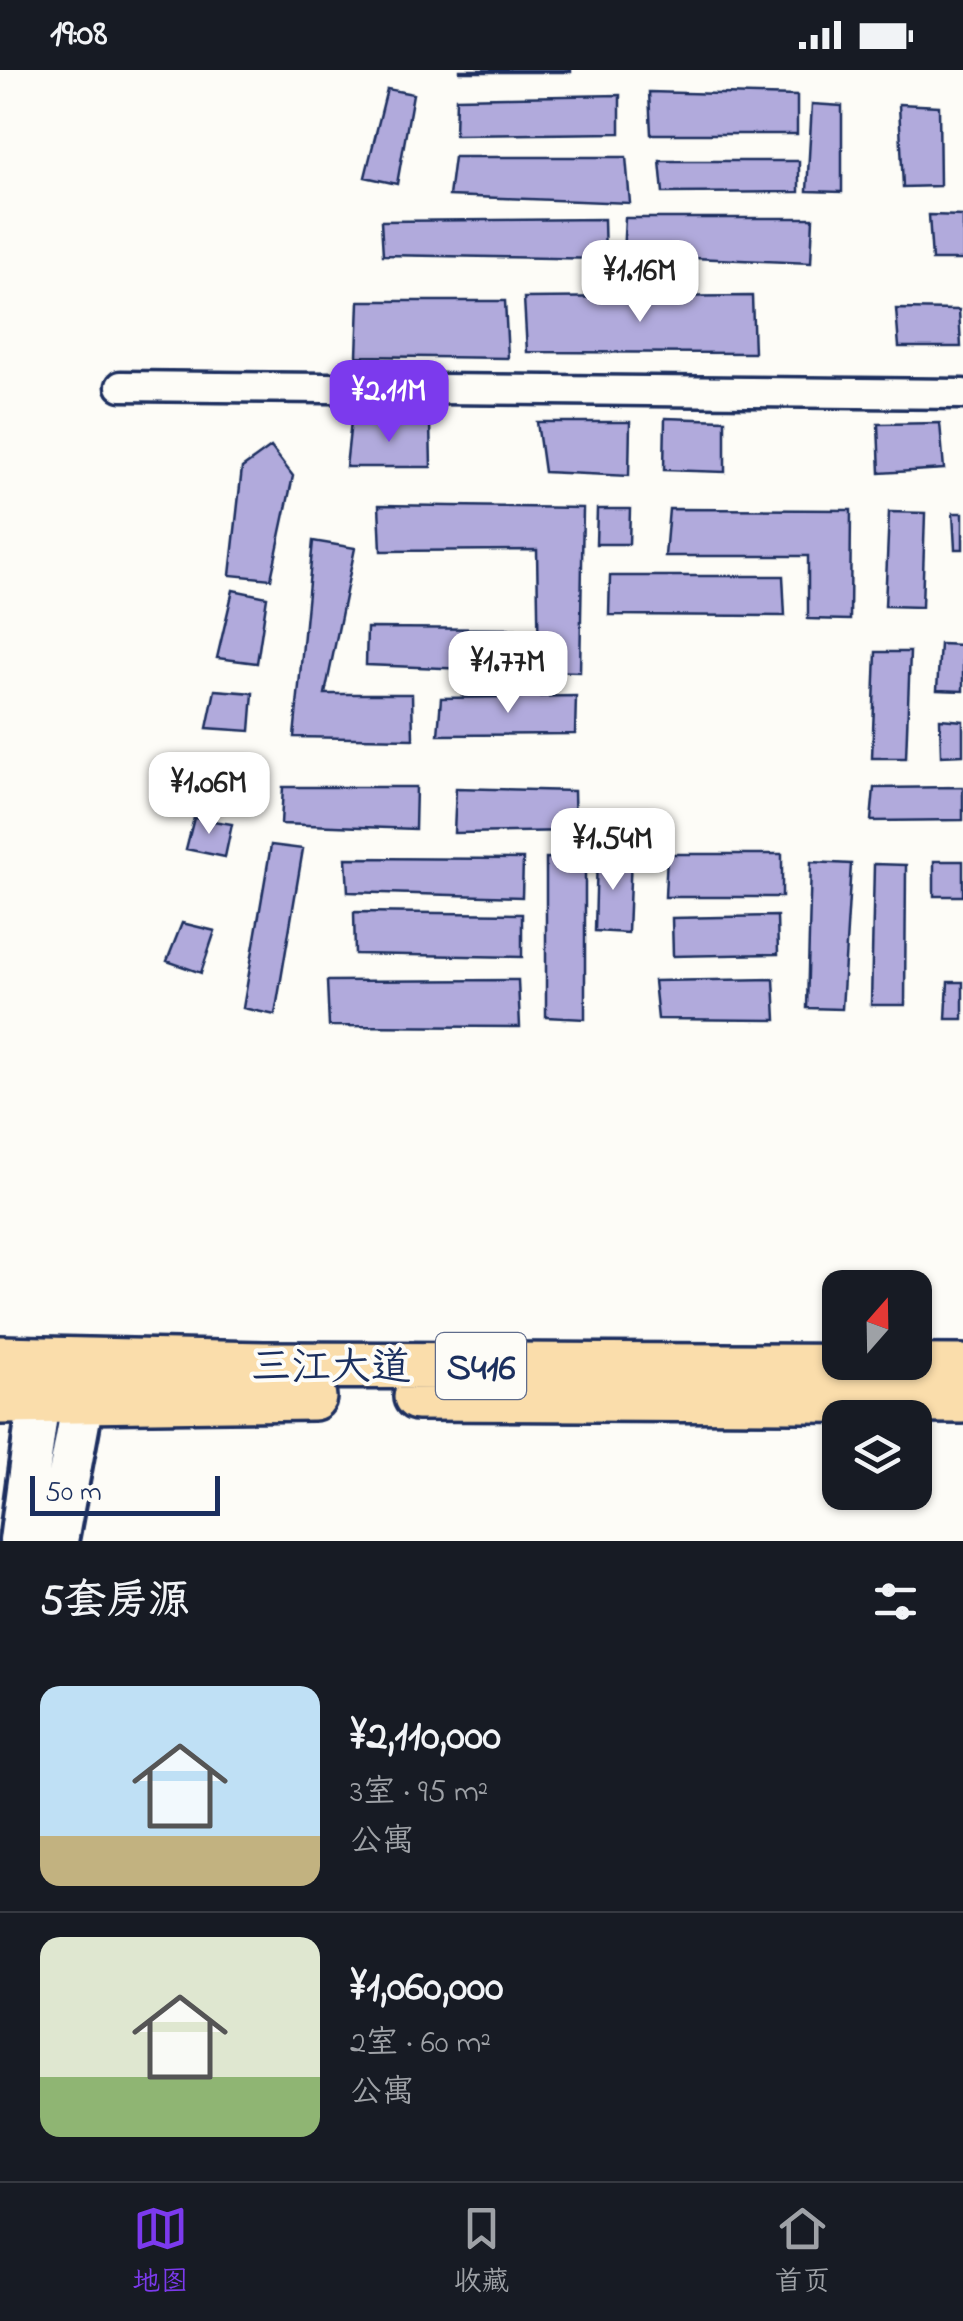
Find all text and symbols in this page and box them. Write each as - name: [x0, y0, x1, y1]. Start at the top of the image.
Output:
- text: 19:08: [50, 7, 107, 63]
- pin: ¥1.16M: [559, 240, 721, 325]
- text: ¥1.16M: [604, 249, 676, 296]
- pin: ¥2.11M: [308, 360, 470, 445]
- text: ¥2.11M: [352, 369, 426, 416]
- pin: ¥1.77M: [427, 631, 589, 716]
- text: ¥1.77M: [471, 640, 545, 687]
- pin: ¥1.06M: [128, 752, 290, 837]
- text: ¥1.06M: [171, 761, 247, 808]
- pin: ¥1.54M: [532, 808, 694, 893]
- text: ¥1.54M: [573, 817, 653, 864]
- north arrow: [822, 1270, 932, 1380]
- map controls: [822, 1270, 932, 1510]
- road number: S416: [436, 1333, 526, 1399]
- street label: 三江大道: [251, 1340, 411, 1399]
- button: layers: [822, 1400, 932, 1510]
- scale bar: [30, 1471, 220, 1516]
- text: 50 m: [45, 1473, 102, 1514]
- text: 5套房源: [40, 1572, 190, 1633]
- icon: filters: [868, 1574, 923, 1629]
- text: ¥2,110,000: [350, 1707, 501, 1768]
- icon: home: [120, 1726, 240, 1846]
- text: 3室 · 95 m²: [350, 1770, 488, 1817]
- text: 公寓: [350, 1819, 414, 1866]
- text: ¥1,060,000: [350, 1958, 503, 2019]
- icon: home: [120, 1977, 240, 2097]
- text: 2室 · 60 m²: [350, 2021, 491, 2068]
- text: 公寓: [350, 2070, 414, 2117]
- tab: 地图: [132, 2201, 189, 2304]
- tab: 收藏: [453, 2201, 510, 2304]
- tab: 首页: [774, 2201, 831, 2304]

